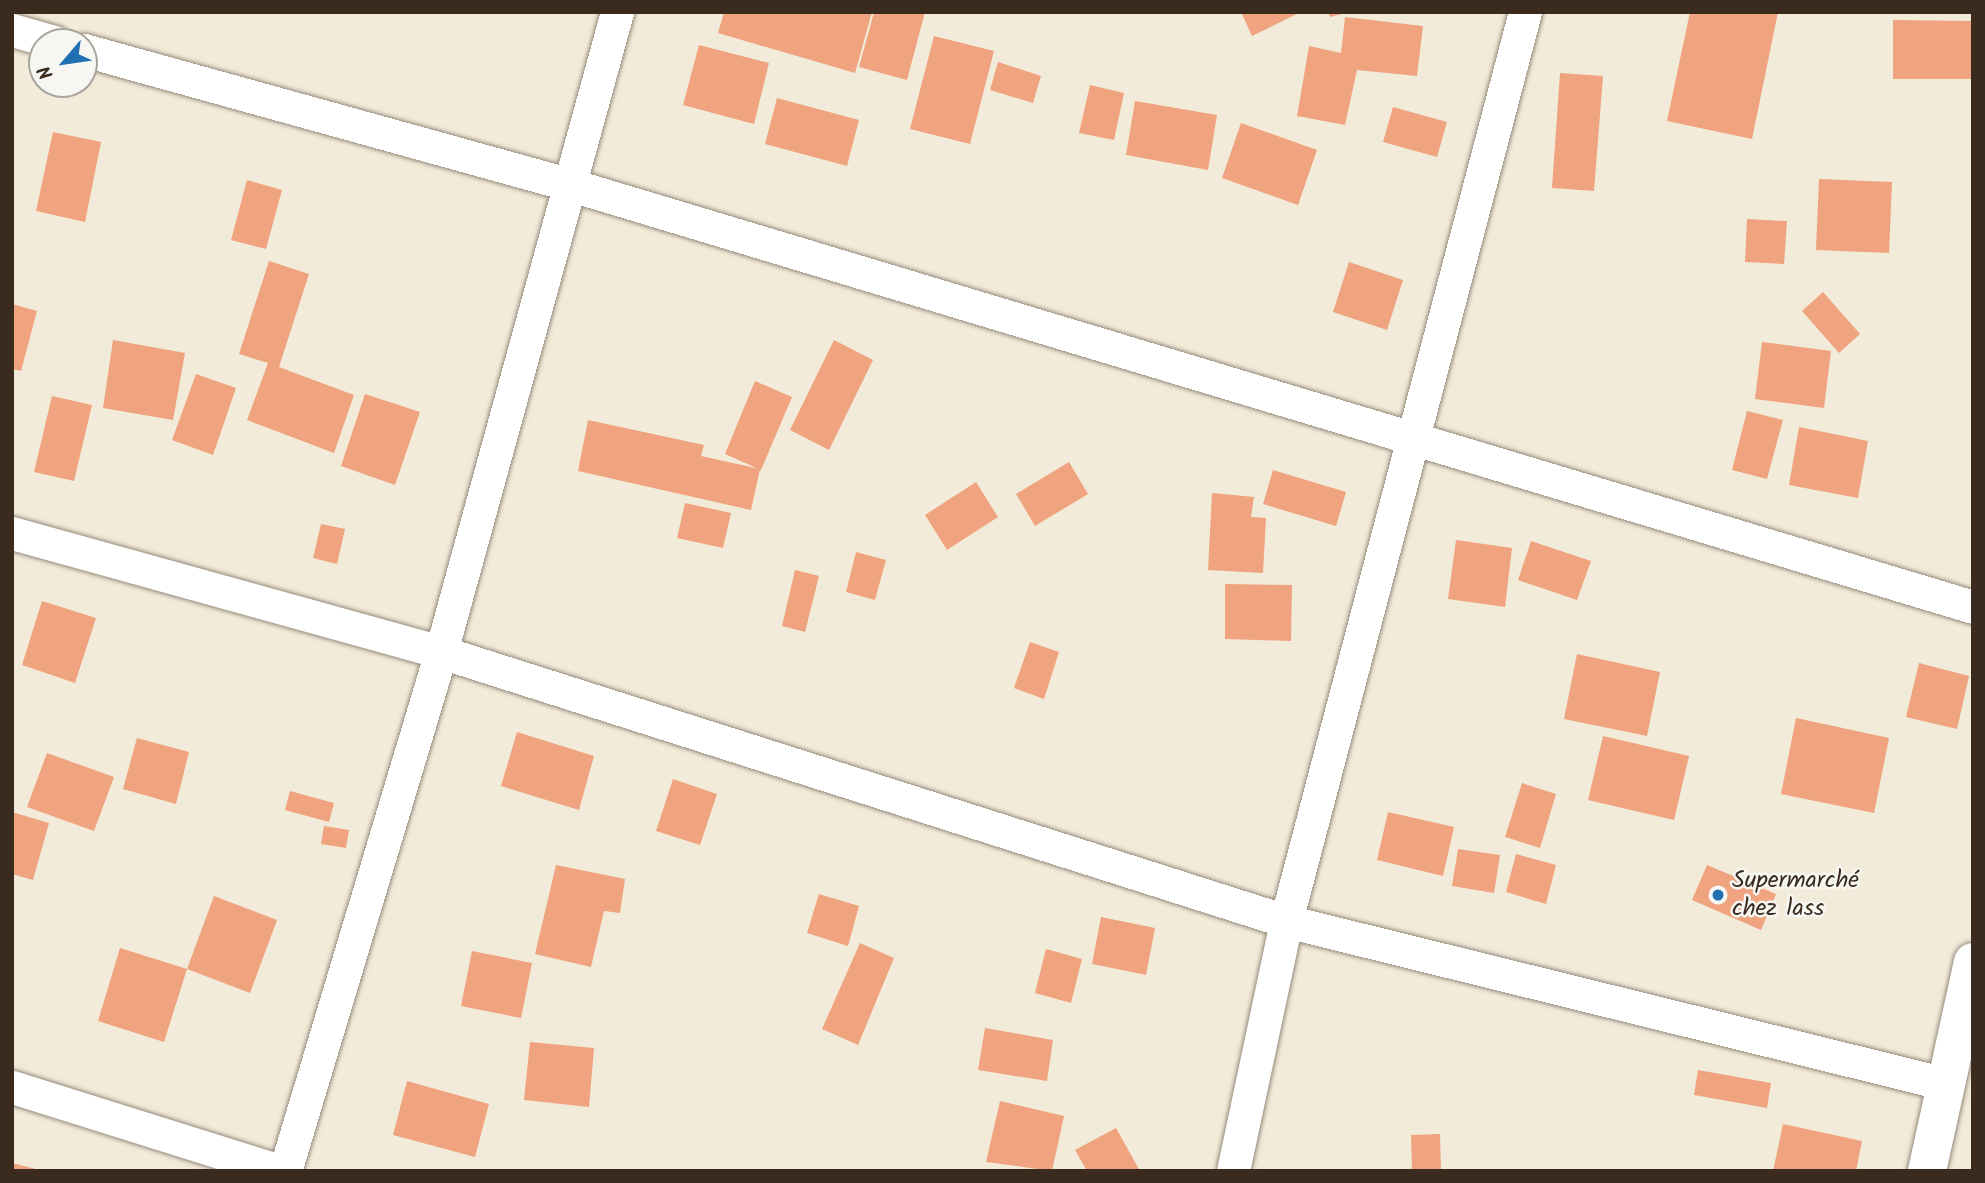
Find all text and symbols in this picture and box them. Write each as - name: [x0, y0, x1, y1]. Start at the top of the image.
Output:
- north arrow: [28, 28, 98, 98]
- text: N: [30, 60, 62, 85]
- place label: Supermarché chez lass: [1732, 867, 1859, 923]
- marker: Supermarché chez lass: [1710, 887, 1726, 903]

